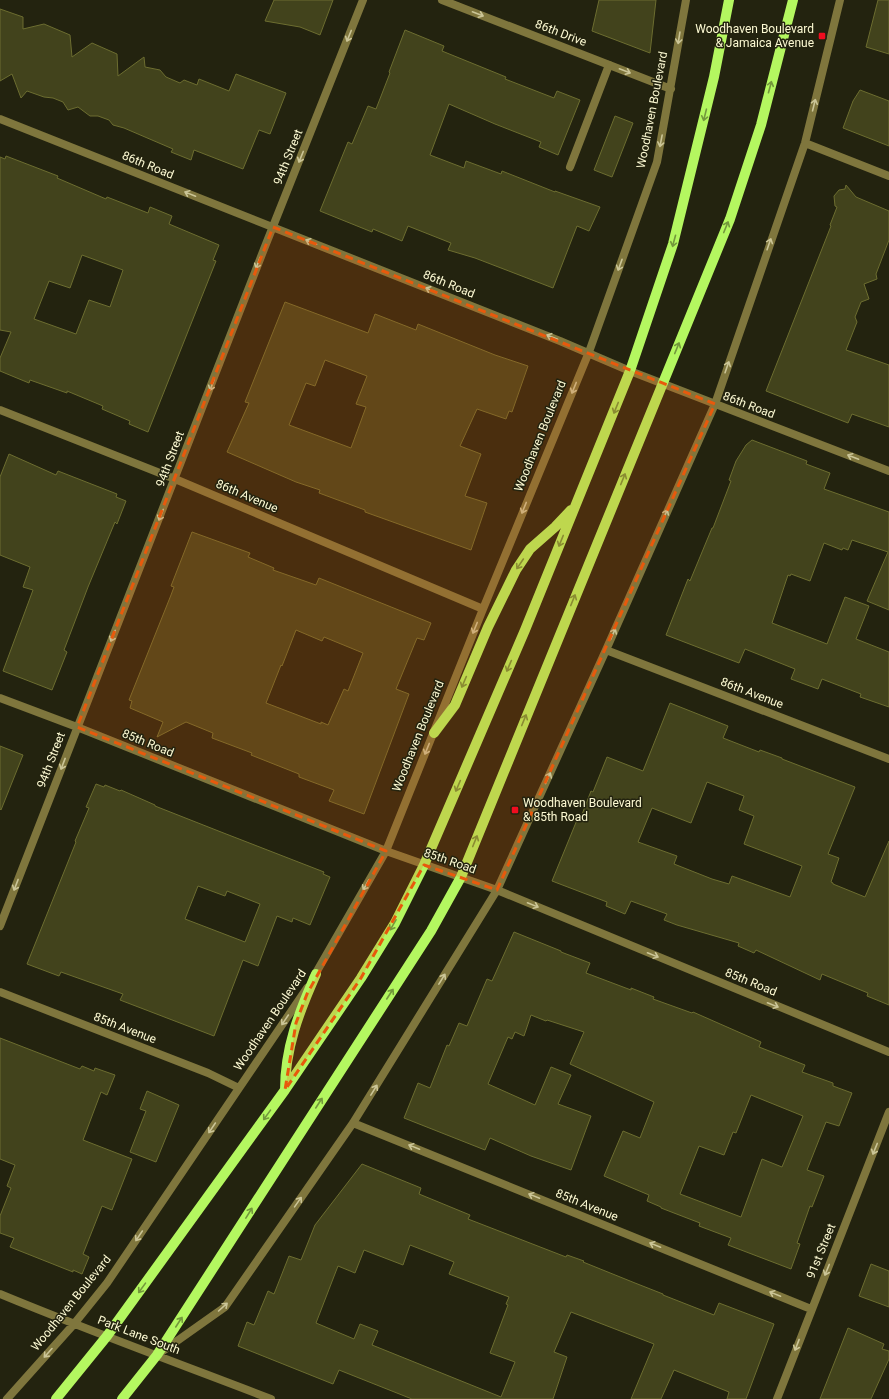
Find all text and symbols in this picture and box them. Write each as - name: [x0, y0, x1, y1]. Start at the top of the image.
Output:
- one-way arrow: [471, 11, 483, 19]
- street label: 86th Drive: [533, 17, 589, 49]
- place label: Woodhaven Boulevard & Jamaica Avenue: [695, 22, 814, 50]
- one-way arrow: [344, 30, 352, 42]
- marker: Woodhaven Boulevard & Jamaica Avenue: [817, 31, 827, 41]
- one-way arrow: [675, 32, 683, 45]
- street label: Woodhaven Boulevard: [634, 50, 670, 170]
- one-way arrow: [619, 68, 631, 76]
- one-way arrow: [767, 81, 775, 94]
- one-way arrow: [811, 99, 818, 112]
- one-way arrow: [701, 108, 708, 121]
- street label: 94th Street: [271, 127, 306, 187]
- one-way arrow: [657, 135, 665, 148]
- street label: 86th Road: [120, 148, 176, 182]
- one-way arrow: [296, 150, 304, 162]
- one-way arrow: [184, 190, 196, 198]
- one-way arrow: [723, 222, 731, 234]
- one-way arrow: [670, 234, 677, 247]
- one-way arrow: [305, 238, 317, 245]
- one-way arrow: [766, 239, 774, 251]
- one-way arrow: [254, 257, 262, 269]
- one-way arrow: [616, 258, 623, 271]
- street label: 86th Road: [421, 267, 477, 301]
- one-way arrow: [426, 285, 438, 293]
- one-way arrow: [547, 333, 559, 341]
- one-way arrow: [673, 342, 681, 354]
- one-way arrow: [724, 361, 731, 374]
- one-way arrow: [207, 378, 215, 390]
- street label: Woodhaven Boulevard: [511, 378, 569, 494]
- one-way arrow: [569, 381, 577, 393]
- street label: 86th Road: [721, 389, 777, 421]
- one-way arrow: [611, 401, 619, 413]
- street label: 94th Street: [153, 429, 187, 489]
- one-way arrow: [847, 453, 859, 461]
- one-way arrow: [619, 474, 627, 486]
- street label: 86th Avenue: [214, 477, 280, 515]
- one-way arrow: [520, 502, 527, 514]
- one-way arrow: [156, 509, 164, 521]
- one-way arrow: [662, 510, 669, 522]
- one-way arrow: [557, 534, 565, 546]
- one-way arrow: [516, 558, 524, 569]
- one-way arrow: [570, 594, 577, 606]
- one-way arrow: [470, 622, 478, 634]
- one-way arrow: [610, 629, 617, 641]
- one-way arrow: [109, 630, 116, 642]
- one-way arrow: [505, 660, 513, 672]
- one-way arrow: [460, 675, 468, 687]
- street label: 86th Avenue: [719, 675, 785, 711]
- street label: Woodhaven Boulevard: [389, 678, 447, 794]
- one-way arrow: [521, 715, 529, 727]
- street label: 85th Road: [120, 726, 176, 760]
- street label: 94th Street: [34, 730, 68, 790]
- one-way arrow: [423, 743, 430, 755]
- one-way arrow: [58, 757, 66, 769]
- one-way arrow: [545, 773, 552, 785]
- one-way arrow: [454, 779, 462, 791]
- place label: Woodhaven Boulevard & 85th Road: [523, 796, 642, 824]
- marker: Woodhaven Boulevard & 85th Road: [510, 805, 520, 815]
- one-way arrow: [472, 835, 480, 847]
- street label: 85th Road: [422, 846, 478, 876]
- one-way arrow: [11, 879, 19, 891]
- one-way arrow: [362, 879, 370, 891]
- one-way arrow: [527, 902, 539, 909]
- one-way arrow: [389, 919, 397, 931]
- one-way arrow: [647, 951, 659, 959]
- street label: 85th Road: [723, 965, 779, 999]
- street label: Woodhaven Boulevard: [231, 967, 309, 1073]
- one-way arrow: [438, 974, 446, 985]
- one-way arrow: [386, 989, 394, 1000]
- one-way arrow: [767, 1001, 779, 1009]
- street label: 85th Avenue: [92, 1010, 158, 1046]
- one-way arrow: [281, 1015, 289, 1026]
- one-way arrow: [370, 1085, 378, 1096]
- one-way arrow: [316, 1097, 324, 1109]
- one-way arrow: [263, 1109, 271, 1120]
- one-way arrow: [208, 1122, 216, 1133]
- one-way arrow: [870, 1142, 878, 1154]
- one-way arrow: [408, 1143, 420, 1151]
- street label: 85th Avenue: [554, 1186, 620, 1224]
- one-way arrow: [529, 1192, 541, 1200]
- one-way arrow: [294, 1196, 302, 1207]
- one-way arrow: [246, 1207, 254, 1219]
- street label: 91st Street: [804, 1221, 838, 1281]
- one-way arrow: [135, 1230, 143, 1241]
- one-way arrow: [649, 1241, 661, 1249]
- street label: Woodhaven Boulevard: [28, 1252, 114, 1354]
- one-way arrow: [822, 1263, 830, 1275]
- one-way arrow: [138, 1282, 146, 1293]
- one-way arrow: [770, 1290, 782, 1298]
- one-way arrow: [218, 1303, 228, 1312]
- street label: Park Lane South: [96, 1313, 182, 1357]
- one-way arrow: [175, 1317, 183, 1328]
- one-way arrow: [793, 1339, 801, 1351]
- one-way arrow: [44, 1348, 53, 1358]

